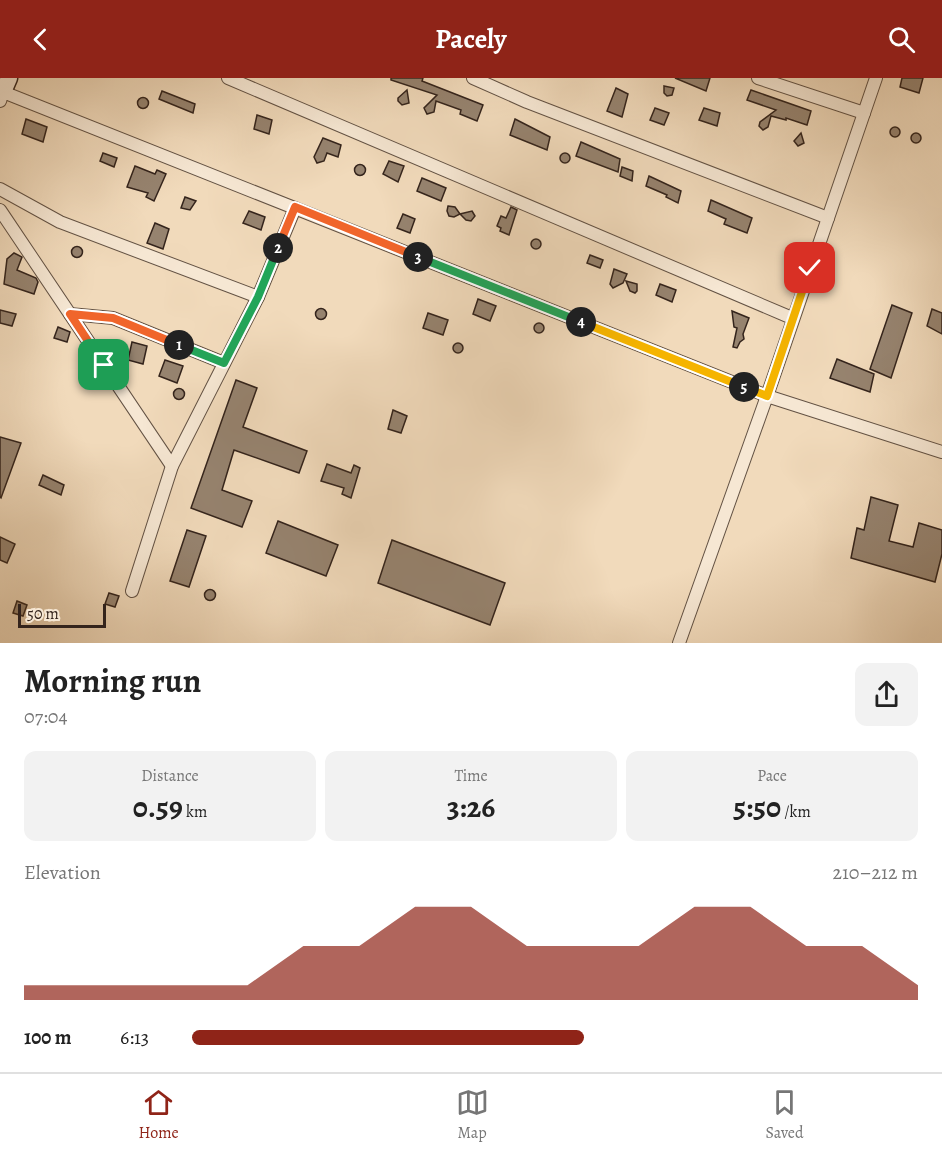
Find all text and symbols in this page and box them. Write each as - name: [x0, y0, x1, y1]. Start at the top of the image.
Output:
- text: Pacely: [435, 21, 507, 57]
- icon: back: [24, 23, 57, 56]
- icon: search: [885, 23, 918, 56]
- pin: 2: [263, 233, 293, 263]
- text: 2: [274, 237, 282, 259]
- pin: 3: [403, 242, 433, 272]
- pin: [784, 242, 835, 293]
- text: 3: [415, 246, 421, 268]
- icon: check: [793, 251, 826, 284]
- pin: 4: [566, 307, 596, 337]
- text: 4: [577, 311, 585, 333]
- pin: 1: [164, 330, 194, 360]
- text: 1: [176, 334, 182, 356]
- pin: [78, 339, 129, 390]
- icon: arrive: [87, 348, 120, 381]
- pin: 5: [729, 372, 759, 402]
- text: 5: [741, 376, 747, 398]
- scale bar: [18, 601, 106, 628]
- text: 50 m: [27, 603, 59, 625]
- text: Morning run: [24, 658, 201, 703]
- button: share: [855, 663, 918, 726]
- text: 07:04: [24, 703, 68, 730]
- text: Distance: [141, 765, 199, 787]
- text: Time: [454, 765, 488, 787]
- text: Pace: [757, 765, 787, 787]
- text: 0.59: [133, 787, 183, 827]
- text: 3:26: [447, 787, 495, 827]
- text: 5:50: [733, 787, 781, 827]
- text: km: [183, 801, 207, 823]
- text: /km: [781, 801, 811, 823]
- text: Elevation: [24, 859, 101, 886]
- text: 210–212 m: [832, 859, 918, 886]
- text: 100 m: [24, 1024, 72, 1051]
- text: 6:13: [120, 1024, 149, 1051]
- tab: Home: [138, 1086, 179, 1144]
- tab: Map: [456, 1086, 489, 1144]
- tab: Saved: [766, 1086, 804, 1144]

